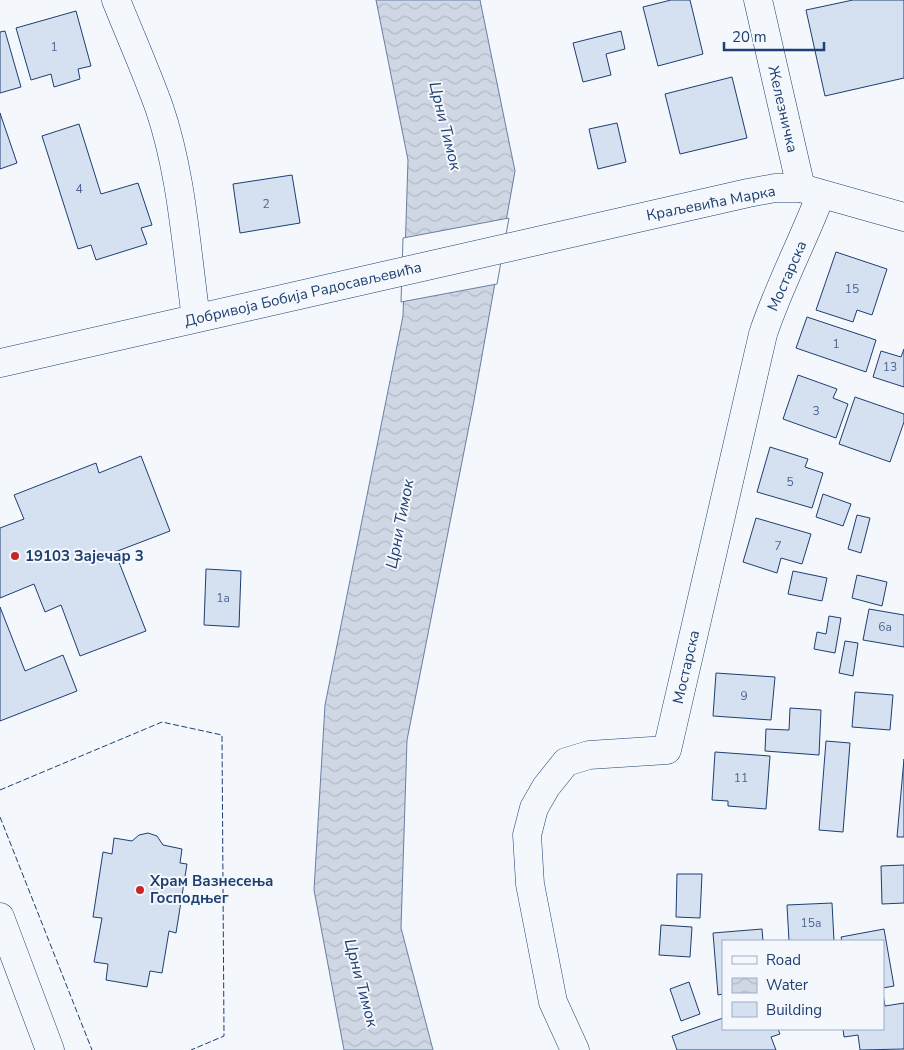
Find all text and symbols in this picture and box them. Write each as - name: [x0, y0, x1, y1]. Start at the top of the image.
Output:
- scale bar: [724, 20, 824, 52]
- text: 20 m: [732, 27, 767, 47]
- house number: 1: [50, 39, 58, 55]
- street label: Железничка: [763, 64, 803, 154]
- water label: Црни Тимок: [423, 79, 467, 173]
- house number: 4: [75, 181, 83, 197]
- street label: Краљевића Марка: [645, 181, 777, 225]
- house number: 2: [262, 196, 270, 212]
- street label: Мостарска: [763, 238, 811, 314]
- street label: Добривоја Бобија Радосављевића: [182, 257, 424, 331]
- house number: 15: [845, 281, 859, 297]
- house number: 1: [832, 336, 840, 352]
- house number: 13: [883, 359, 897, 375]
- house number: 3: [812, 403, 820, 419]
- house number: 5: [786, 474, 794, 490]
- water label: Црни Тимок: [381, 477, 420, 571]
- house number: 7: [774, 538, 782, 554]
- place label: 19103 Зајечар 3: [25, 546, 144, 566]
- marker: 19103 Зајечар 3: [9, 550, 21, 562]
- house number: 1a: [216, 590, 230, 606]
- house number: 6a: [878, 619, 892, 635]
- street label: Мостарска: [668, 628, 704, 706]
- house number: 9: [740, 688, 748, 704]
- house number: 11: [734, 770, 748, 786]
- place label: Храм Вазнесења Господњег: [149, 871, 273, 908]
- marker: Храм Вазнесења Господњег: [134, 884, 146, 896]
- house number: 15a: [801, 915, 821, 931]
- water label: Црни Тимок: [339, 936, 384, 1030]
- legend: [722, 940, 884, 1030]
- text: Road: [766, 950, 801, 970]
- text: Water: [766, 975, 809, 995]
- text: Building: [766, 1000, 822, 1020]

